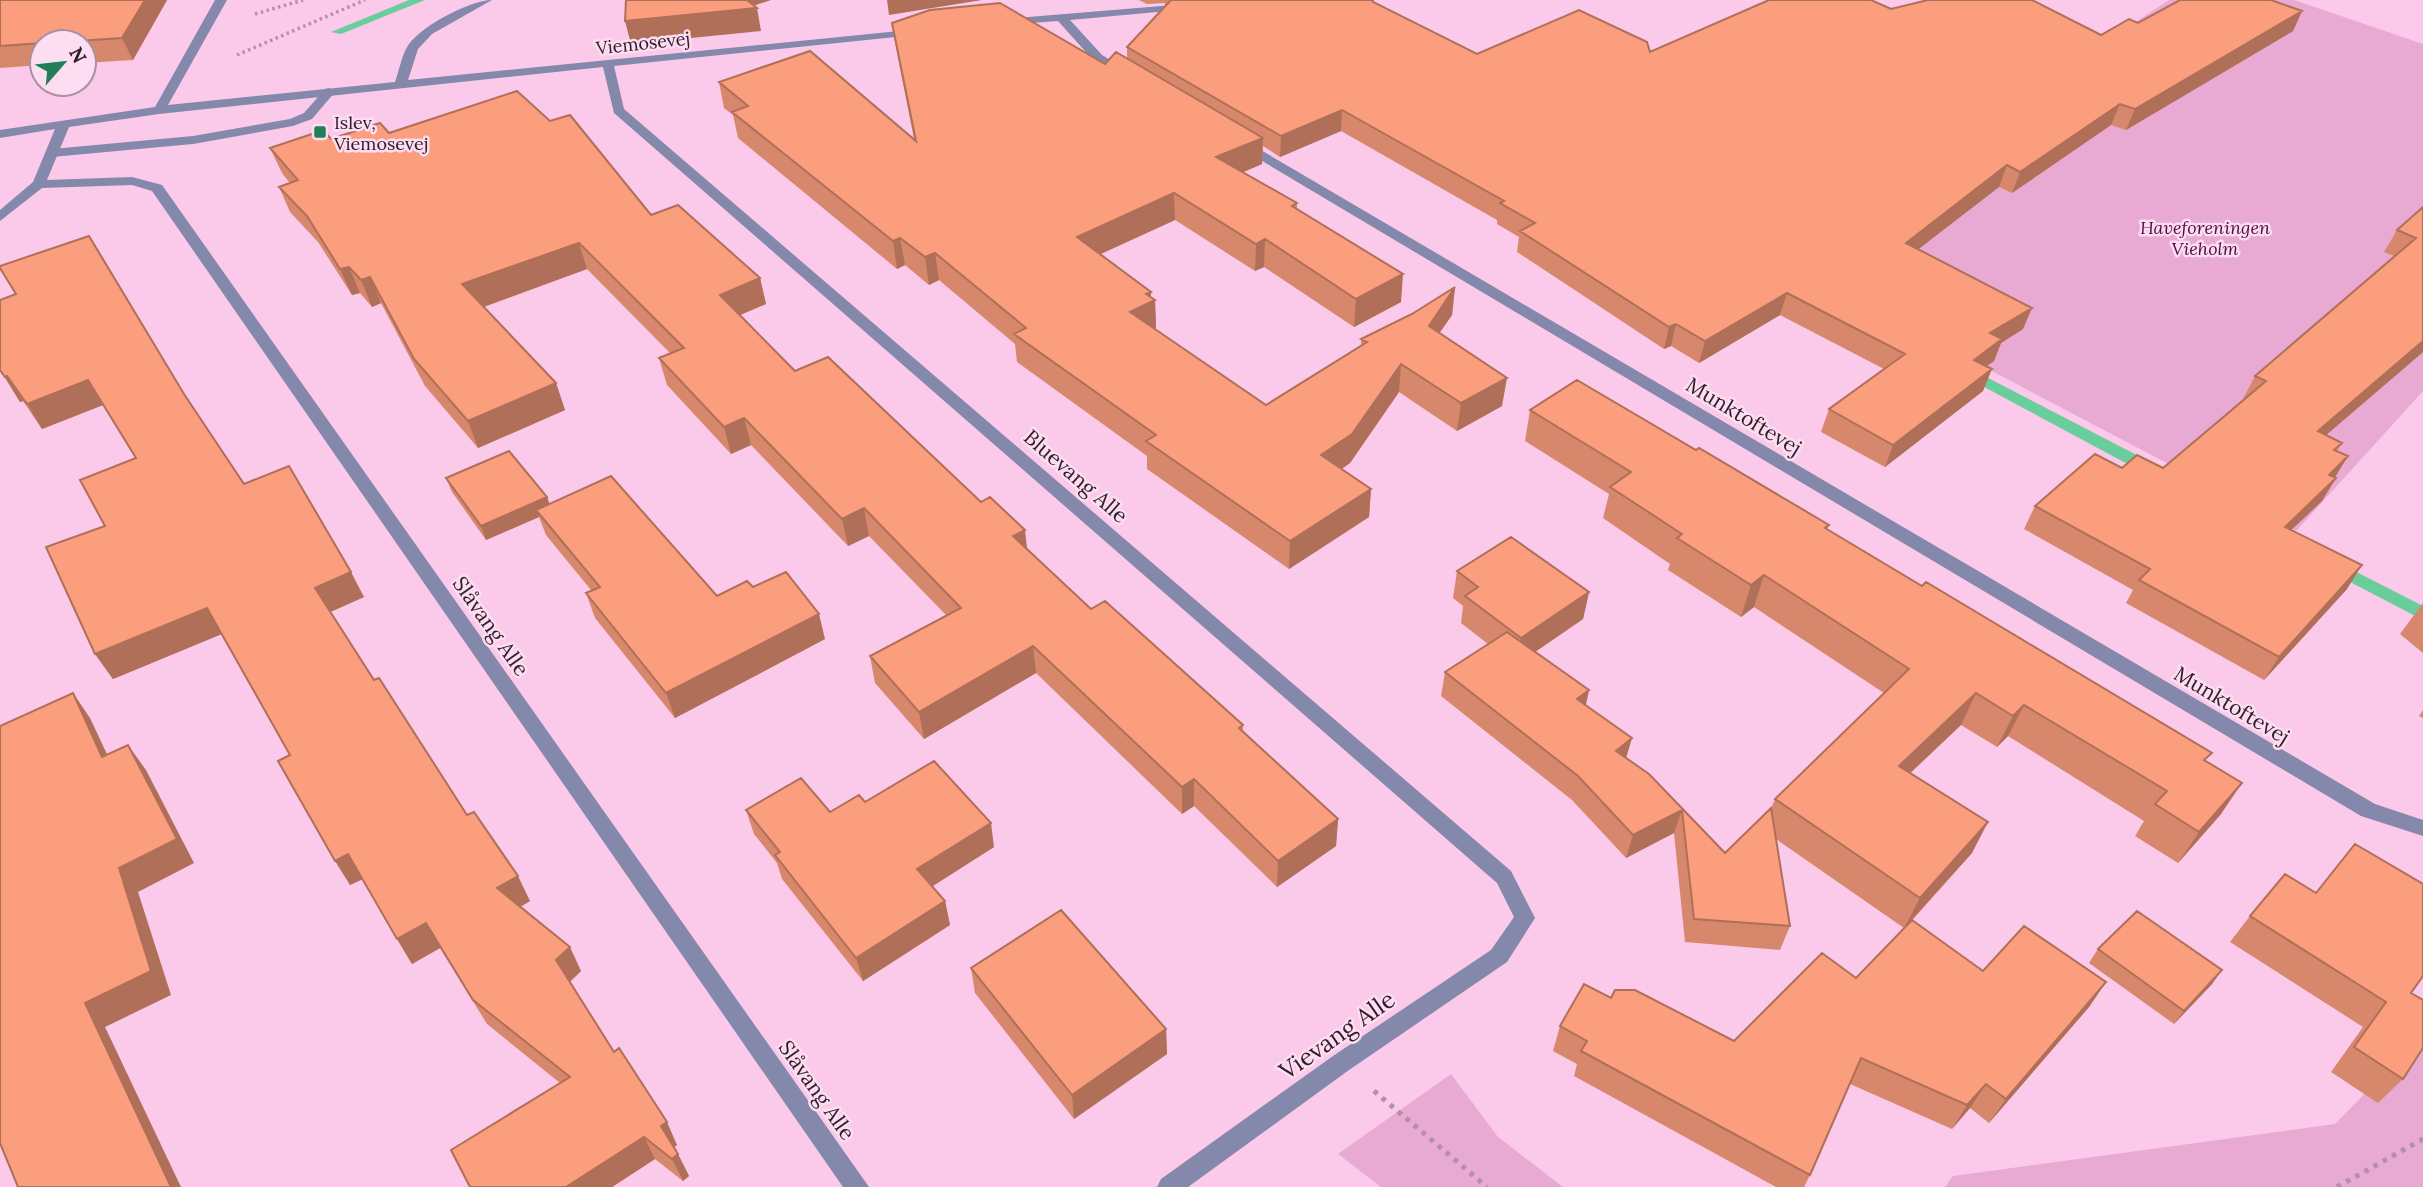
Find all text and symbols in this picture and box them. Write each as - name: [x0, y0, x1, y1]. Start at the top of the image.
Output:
- street label: Viemosevej: [594, 27, 691, 59]
- north arrow: [28, 28, 98, 98]
- text: N: [64, 43, 92, 67]
- place label: Islev, Viemosevej: [333, 111, 428, 155]
- marker: Islev, Viemosevej: [312, 124, 328, 140]
- park label: Haveforeningen Vieholm: [2140, 216, 2270, 260]
- street label: Munktoftevej: [1681, 371, 1807, 461]
- street label: Bluevang Alle: [1018, 423, 1134, 529]
- street label: Slåvang Alle: [447, 571, 535, 681]
- street label: Munktoftevej: [2169, 660, 2295, 750]
- street label: Vievang Alle: [1272, 984, 1401, 1087]
- street label: Slåvang Alle: [773, 1035, 861, 1145]

